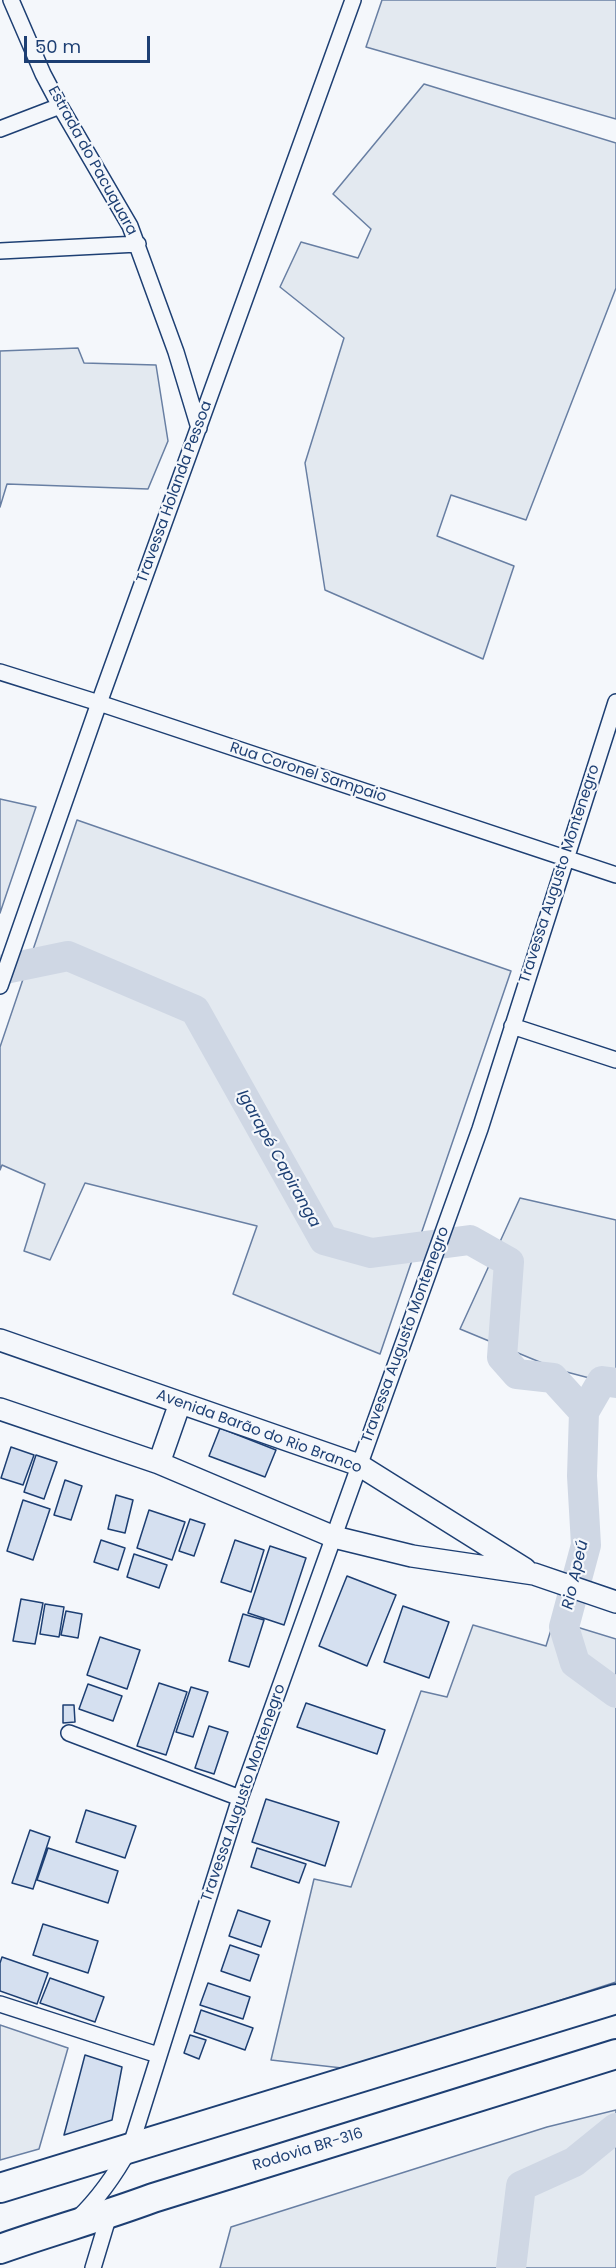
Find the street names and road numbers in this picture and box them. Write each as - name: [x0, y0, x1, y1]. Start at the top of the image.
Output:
- street label: Estrada do Pacuquara: [43, 83, 141, 239]
- street label: Travessa Holanda Pessoa: [134, 398, 216, 586]
- street label: Rua Coronel Sampaio: [227, 739, 389, 807]
- street label: Travessa Augusto Montenegro: [516, 762, 604, 986]
- street label: Travessa Augusto Montenegro: [358, 1224, 454, 1446]
- street label: Avenida Barão do Rio Branco: [154, 1386, 364, 1478]
- street label: Travessa Augusto Montenegro: [198, 1682, 290, 1904]
- street label: Rodovia BR-316: [251, 2125, 365, 2175]

